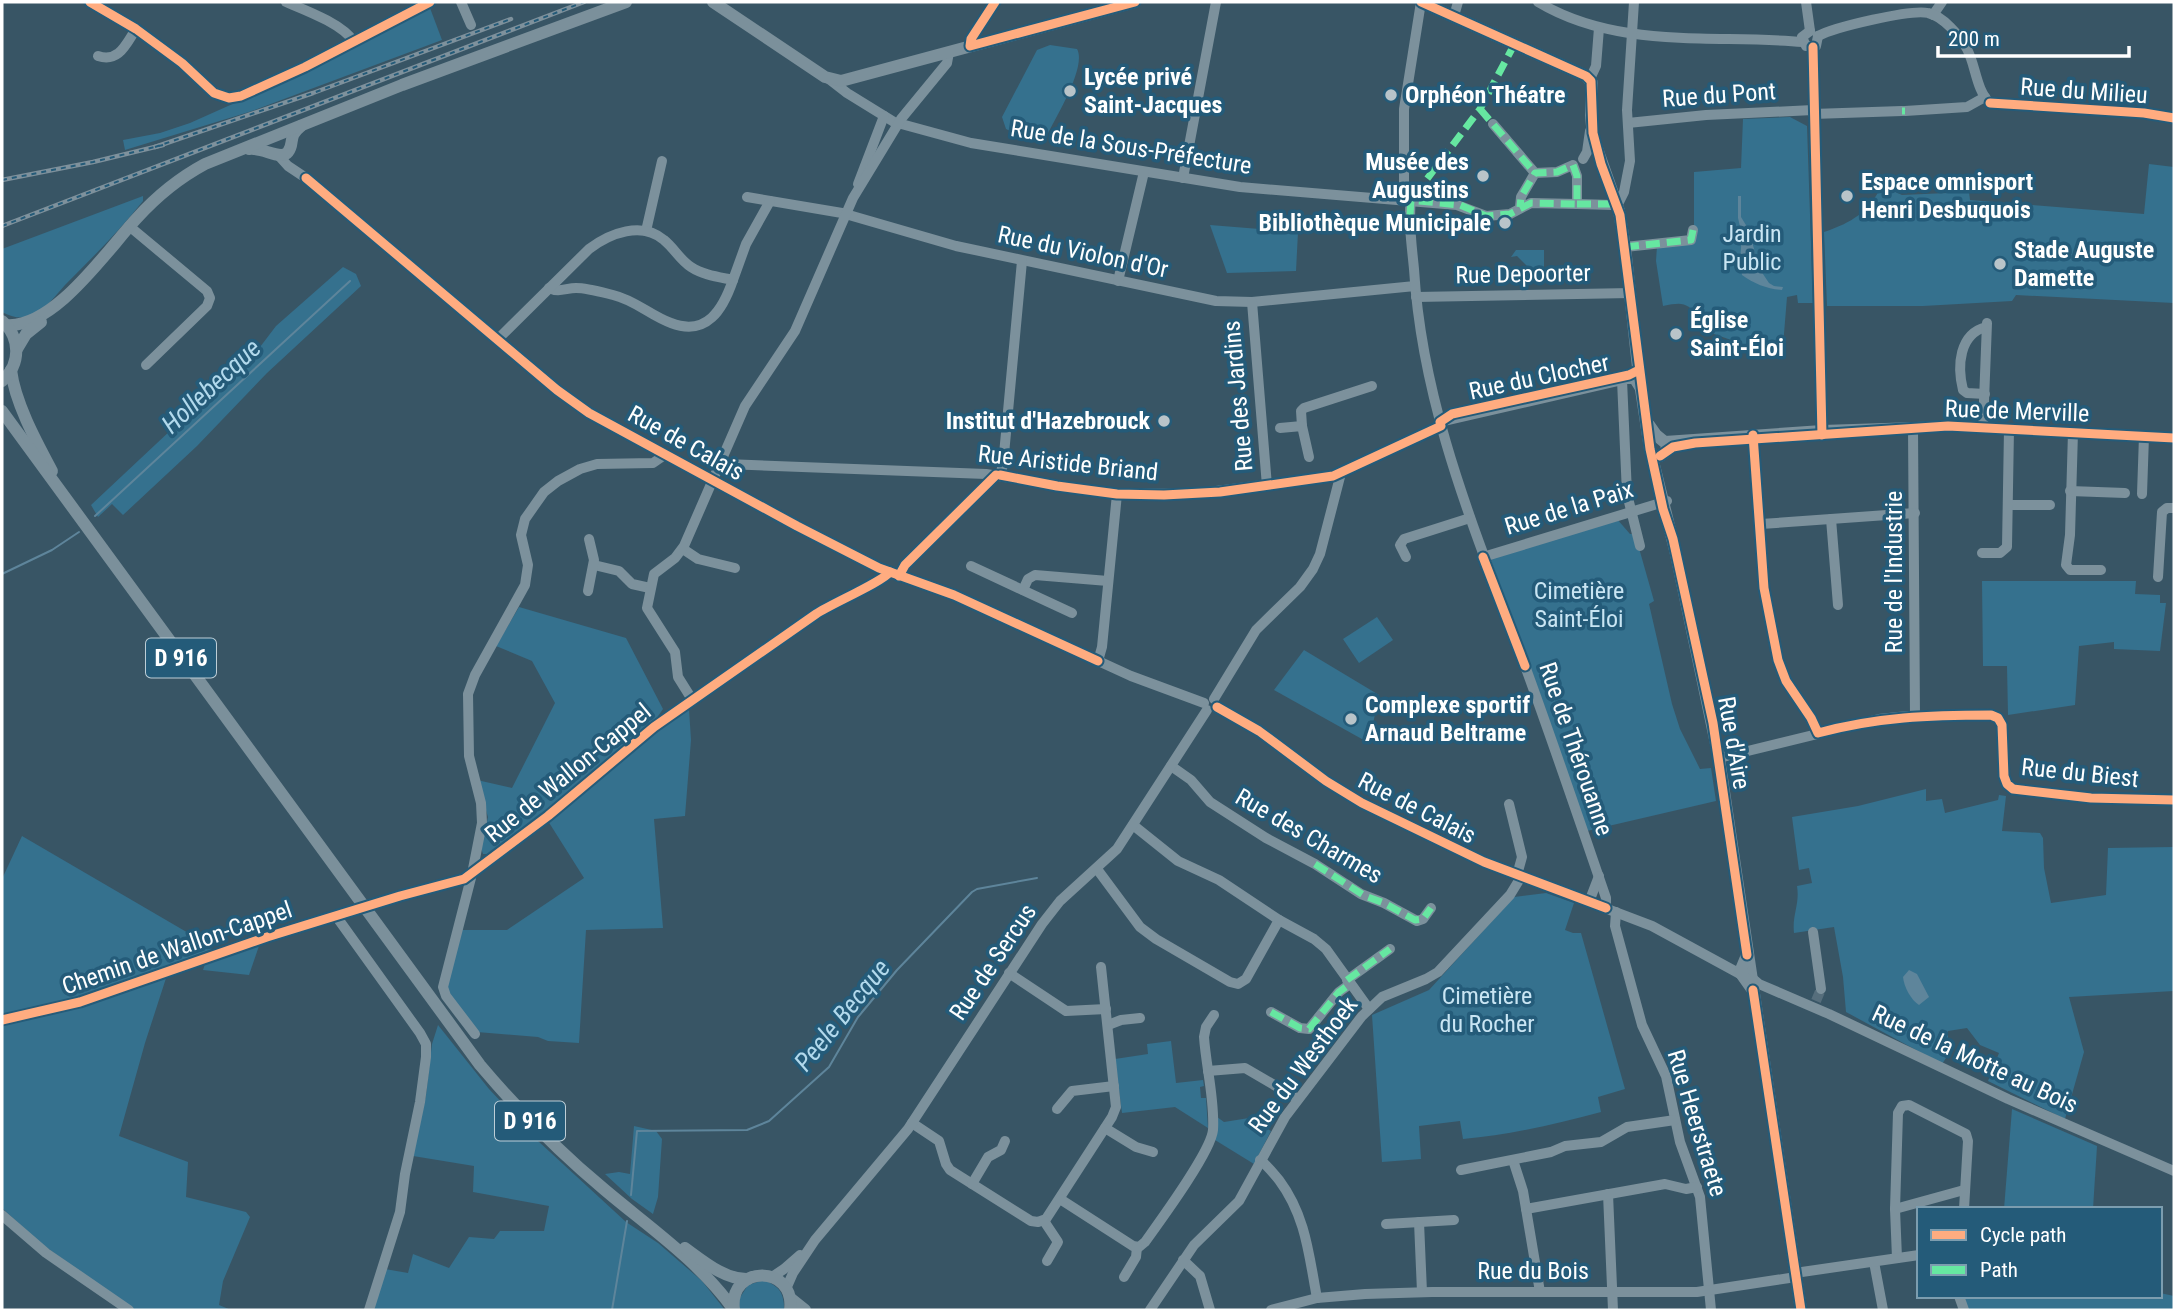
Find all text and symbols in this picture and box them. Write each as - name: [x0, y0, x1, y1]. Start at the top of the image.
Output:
- scale bar: [1938, 14, 2129, 58]
- text: 200 m: [1948, 27, 2000, 51]
- place label: Lycée privé Saint-Jacques: [1084, 63, 1222, 119]
- street label: Rue du Milieu: [2019, 73, 2149, 109]
- street label: Rue du Pont: [1661, 77, 1777, 113]
- place label: Orphéon Théatre: [1405, 81, 1565, 109]
- marker: Lycée privé Saint-Jacques: [1062, 83, 1078, 99]
- marker: Orphéon Théatre: [1383, 87, 1399, 103]
- street label: Rue de la Sous-Préfecture: [1009, 114, 1253, 180]
- place label: Musée des Augustins: [1365, 148, 1469, 204]
- marker: Musée des Augustins: [1475, 168, 1491, 184]
- place label: Espace omnisport Henri Desbuquois: [1861, 168, 2033, 224]
- marker: Espace omnisport Henri Desbuquois: [1839, 188, 1855, 204]
- place label: Bibliothèque Municipale: [1259, 209, 1491, 237]
- marker: Bibliothèque Municipale: [1497, 215, 1513, 231]
- street label: Rue du Violon d'Or: [995, 220, 1171, 284]
- park label: Jardin Public: [1722, 220, 1782, 276]
- place label: Stade Auguste Damette: [2014, 236, 2154, 292]
- marker: Stade Auguste Damette: [1992, 256, 2008, 272]
- street label: Rue Depoorter: [1455, 259, 1591, 289]
- place label: Église Saint-Éloi: [1690, 306, 1784, 362]
- street label: Rue des Jardins: [1217, 320, 1259, 472]
- marker: Église Saint-Éloi: [1668, 326, 1684, 342]
- water label: Hollebecque: [155, 333, 267, 439]
- street label: Rue du Clocher: [1466, 348, 1612, 406]
- street label: Rue de Merville: [1944, 394, 2090, 428]
- street label: Rue de Calais: [623, 400, 749, 486]
- place label: Institut d'Hazebrouck: [946, 407, 1151, 435]
- marker: Institut d'Hazebrouck: [1156, 413, 1172, 429]
- street label: Rue Aristide Briand: [977, 440, 1159, 486]
- street label: Rue de la Paix: [1501, 475, 1637, 541]
- street label: Rue de l'Industrie: [1880, 491, 1908, 653]
- park label: Cimetière Saint-Éloi: [1534, 577, 1624, 633]
- road number: D 916: [146, 638, 216, 678]
- street label: Rue de Thérouanne: [1533, 659, 1619, 839]
- place label: Complexe sportif Arnaud Beltrame: [1365, 691, 1530, 747]
- street label: Rue d'Aire: [1712, 695, 1756, 791]
- street label: Rue de Wallon-Cappel: [479, 698, 657, 848]
- marker: Complexe sportif Arnaud Beltrame: [1343, 711, 1359, 727]
- street label: Rue du Biest: [2020, 753, 2140, 793]
- street label: Rue de Calais: [1353, 766, 1481, 850]
- street label: Rue des Charmes: [1231, 783, 1387, 889]
- street label: Chemin de Wallon-Cappel: [58, 895, 296, 1001]
- street label: Rue de Sercus: [944, 899, 1042, 1025]
- water label: Peele Becque: [788, 953, 896, 1077]
- park label: Cimetière du Rocher: [1439, 982, 1535, 1038]
- street label: Rue du Westhoek: [1243, 991, 1363, 1139]
- street label: Rue de la Motte au Bois: [1868, 999, 2082, 1119]
- street label: Rue Heerstraete: [1661, 1046, 1733, 1200]
- road number: D 916: [495, 1102, 565, 1140]
- legend: [1917, 1207, 2162, 1298]
- text: Cycle path: [1980, 1223, 2066, 1247]
- street label: Rue du Bois: [1477, 1257, 1589, 1285]
- text: Path: [1980, 1258, 2018, 1282]

